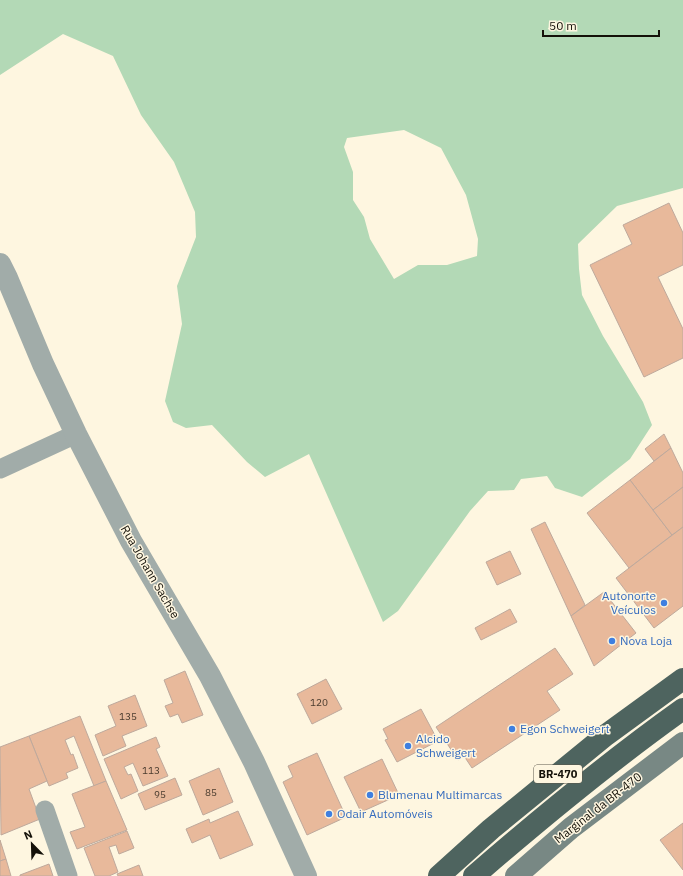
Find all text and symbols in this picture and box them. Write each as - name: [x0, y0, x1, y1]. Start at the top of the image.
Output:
- scale bar: [543, 12, 659, 38]
- text: 50 m: [549, 18, 577, 33]
- street label: Rua Johann Sachse: [118, 523, 183, 621]
- place label: Autonorte Veículos: [602, 588, 656, 617]
- marker: Autonorte Veículos: [659, 598, 669, 608]
- place label: Nova Loja: [620, 633, 673, 648]
- marker: Nova Loja: [607, 636, 617, 646]
- house number: 120: [310, 696, 328, 709]
- house number: 135: [119, 710, 137, 723]
- place label: Egon Schweigert: [520, 721, 610, 736]
- marker: Egon Schweigert: [507, 724, 517, 734]
- place label: Alcido Schweigert: [416, 731, 476, 760]
- marker: Alcido Schweigert: [403, 741, 413, 751]
- house number: 113: [142, 764, 160, 777]
- road number: BR-470: [534, 765, 582, 783]
- street label: Marginal da BR-470: [551, 769, 644, 846]
- house number: 85: [205, 786, 217, 799]
- place label: Blumenau Multimarcas: [378, 787, 503, 802]
- house number: 95: [154, 788, 166, 801]
- marker: Blumenau Multimarcas: [365, 790, 375, 800]
- place label: Odair Automóveis: [337, 806, 433, 821]
- marker: Odair Automóveis: [324, 809, 334, 819]
- north arrow: [12, 824, 52, 864]
- text: N: [22, 827, 35, 843]

